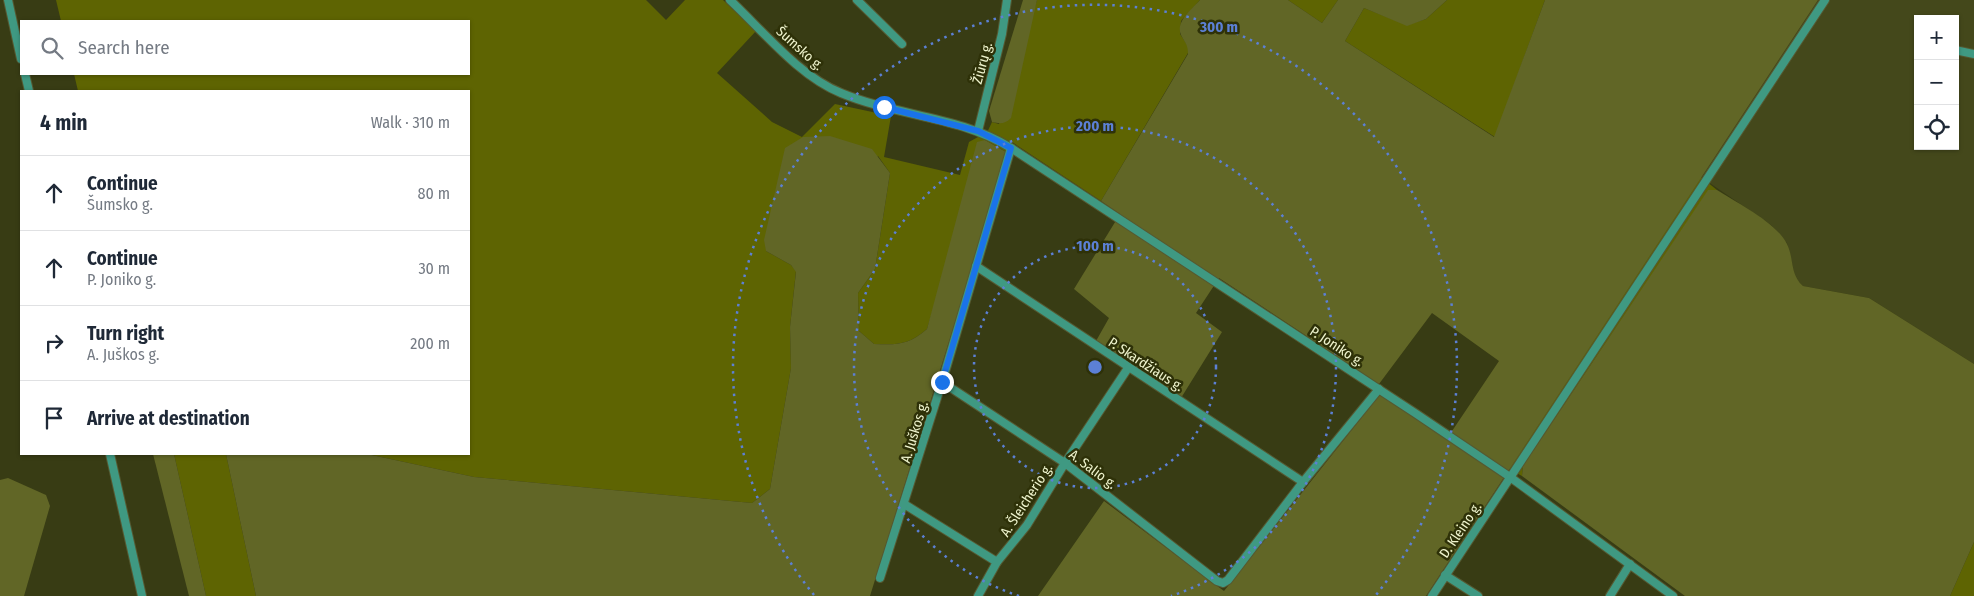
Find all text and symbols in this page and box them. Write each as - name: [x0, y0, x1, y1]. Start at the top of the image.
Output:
- map controls: [1914, 15, 1959, 150]
- button: +: [1914, 15, 1959, 60]
- text: 300 m: [1199, 18, 1238, 36]
- search box: [20, 20, 470, 75]
- street label: Šumsko g.: [773, 22, 827, 74]
- icon: search: [38, 34, 66, 62]
- text: Search here: [78, 36, 170, 59]
- street label: Žiūrų g.: [968, 40, 996, 86]
- button: −: [1914, 60, 1959, 105]
- route start: [873, 96, 896, 119]
- button: locate: [1914, 105, 1959, 150]
- text: 4 min: [40, 110, 88, 136]
- text: Walk · 310 m: [371, 113, 450, 132]
- text: 200 m: [1075, 117, 1114, 135]
- text: Continue: [87, 172, 158, 195]
- icon: ahead: [40, 179, 68, 207]
- text: 80 m: [418, 184, 450, 203]
- text: Šumsko g.: [87, 195, 153, 214]
- text: 100 m: [1076, 237, 1114, 255]
- text: Continue: [87, 247, 158, 270]
- icon: ahead: [40, 254, 68, 282]
- text: 30 m: [418, 259, 450, 278]
- text: P. Joniko g.: [87, 270, 156, 289]
- text: Turn right: [87, 322, 164, 345]
- street label: P. Joniko g.: [1307, 323, 1367, 370]
- icon: right: [40, 329, 68, 357]
- text: 200 m: [410, 334, 450, 353]
- street label: P. Skardžiaus g.: [1105, 334, 1186, 395]
- text: A. Juškos g.: [87, 345, 159, 364]
- centre of rings: [1086, 358, 1104, 376]
- route end: [931, 371, 954, 394]
- street label: A. Juškos g.: [897, 399, 932, 465]
- icon: arrive: [40, 404, 68, 432]
- text: Arrive at destination: [87, 407, 250, 430]
- street label: A. Salio g.: [1066, 446, 1120, 493]
- street label: A. Šleicherio g.: [996, 460, 1056, 540]
- street label: D. Kleino g.: [1436, 499, 1485, 561]

